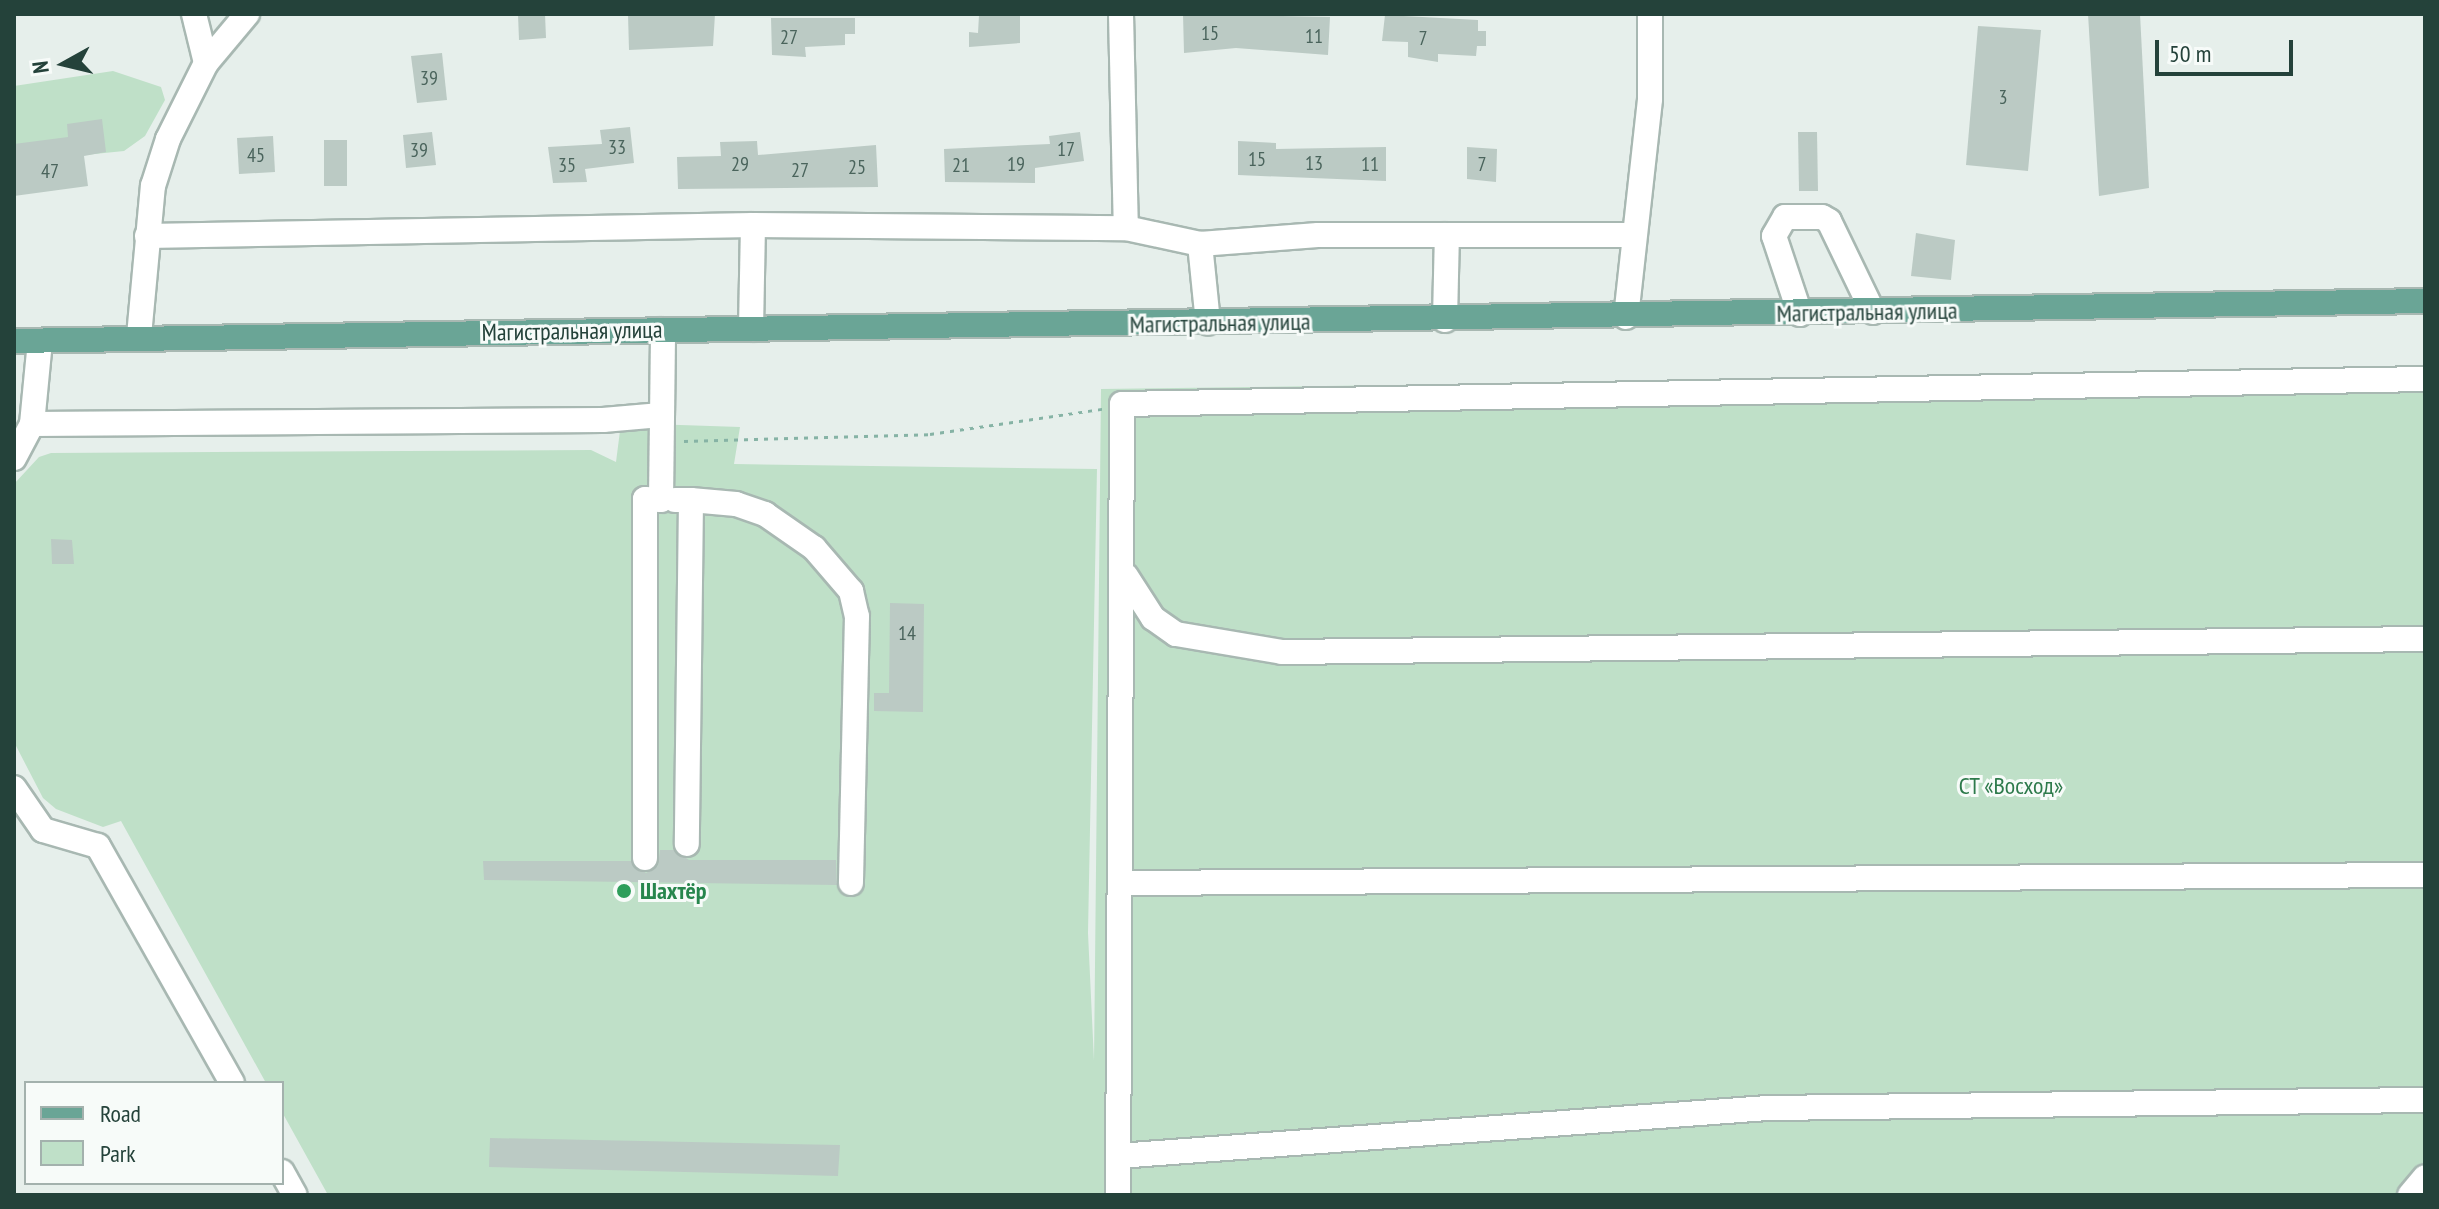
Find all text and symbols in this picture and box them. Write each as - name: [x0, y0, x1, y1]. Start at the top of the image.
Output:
- house number: 15: [1201, 21, 1219, 45]
- north arrow: [24, 24, 104, 104]
- house number: 11: [1305, 24, 1323, 48]
- scale bar: [2159, 24, 2297, 74]
- house number: 27: [780, 25, 798, 49]
- house number: 7: [1419, 26, 1427, 50]
- text: 50 m: [2169, 38, 2211, 69]
- text: N: [26, 60, 55, 75]
- house number: 39: [420, 66, 438, 90]
- house number: 3: [1999, 85, 2007, 109]
- house number: 33: [608, 135, 626, 159]
- house number: 17: [1057, 137, 1075, 161]
- house number: 39: [410, 138, 428, 162]
- house number: 45: [247, 143, 265, 167]
- house number: 15: [1248, 147, 1266, 171]
- house number: 13: [1305, 151, 1323, 175]
- house number: 29: [731, 152, 749, 176]
- house number: 19: [1007, 152, 1025, 176]
- house number: 11: [1361, 152, 1379, 176]
- house number: 7: [1478, 152, 1486, 176]
- house number: 35: [558, 153, 576, 177]
- house number: 21: [952, 153, 970, 177]
- house number: 25: [848, 155, 866, 179]
- house number: 27: [791, 158, 809, 182]
- house number: 47: [41, 159, 59, 183]
- street label: Магистральная улица: [1776, 296, 1958, 328]
- street label: Магистральная улица: [1129, 307, 1311, 339]
- street label: Магистральная улица: [481, 315, 663, 347]
- house number: 14: [898, 621, 916, 645]
- park label: СТ «Восход»: [1958, 772, 2064, 800]
- place label: Шахтёр: [640, 877, 707, 905]
- marker: Шахтёр: [615, 882, 633, 900]
- legend: [24, 1081, 284, 1185]
- text: Road: [100, 1098, 141, 1129]
- text: Park: [100, 1138, 136, 1169]

